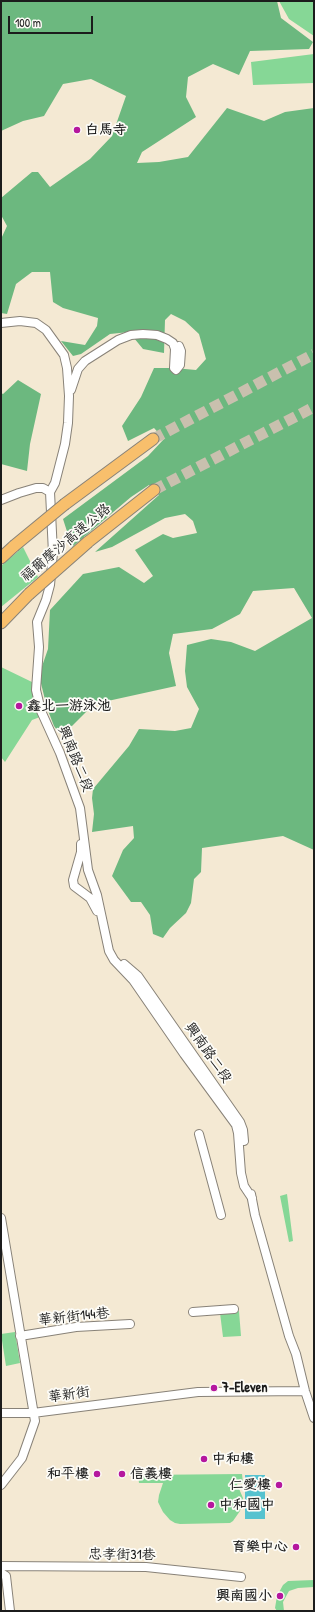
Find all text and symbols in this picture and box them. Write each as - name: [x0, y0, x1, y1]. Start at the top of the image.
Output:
- scale bar: [10, 8, 95, 34]
- text: 100 m: [15, 14, 41, 31]
- place label: 白馬寺: [85, 122, 127, 138]
- marker: 白馬寺: [72, 125, 82, 135]
- street label: 福爾摩沙高速公路: [18, 501, 114, 585]
- place label: 鑫北一游泳池: [27, 698, 111, 714]
- marker: 鑫北一游泳池: [14, 701, 24, 711]
- street label: 興南路二段: [54, 723, 96, 795]
- street label: 興南路二段: [181, 1020, 235, 1086]
- street label: 華新街144巷: [38, 1305, 110, 1329]
- place label: 7-Eleven: [222, 1380, 268, 1396]
- marker: 7-Eleven: [209, 1383, 219, 1393]
- street label: 華新街: [47, 1384, 91, 1406]
- place label: 中和樓: [212, 1451, 254, 1467]
- marker: 中和樓: [199, 1454, 209, 1464]
- place label: 和平樓: [47, 1466, 89, 1482]
- place label: 信義樓: [130, 1466, 172, 1482]
- marker: 和平樓: [92, 1469, 102, 1479]
- marker: 信義樓: [117, 1469, 127, 1479]
- place label: 仁愛樓: [229, 1477, 271, 1493]
- marker: 仁愛樓: [274, 1480, 284, 1490]
- place label: 中和國中: [219, 1497, 275, 1513]
- marker: 中和國中: [206, 1500, 216, 1510]
- place label: 育樂中心: [232, 1539, 288, 1555]
- marker: 育樂中心: [291, 1542, 301, 1552]
- street label: 忠孝街31巷: [88, 1546, 156, 1564]
- place label: 興南國小: [216, 1588, 272, 1604]
- marker: 興南國小: [275, 1591, 285, 1601]

